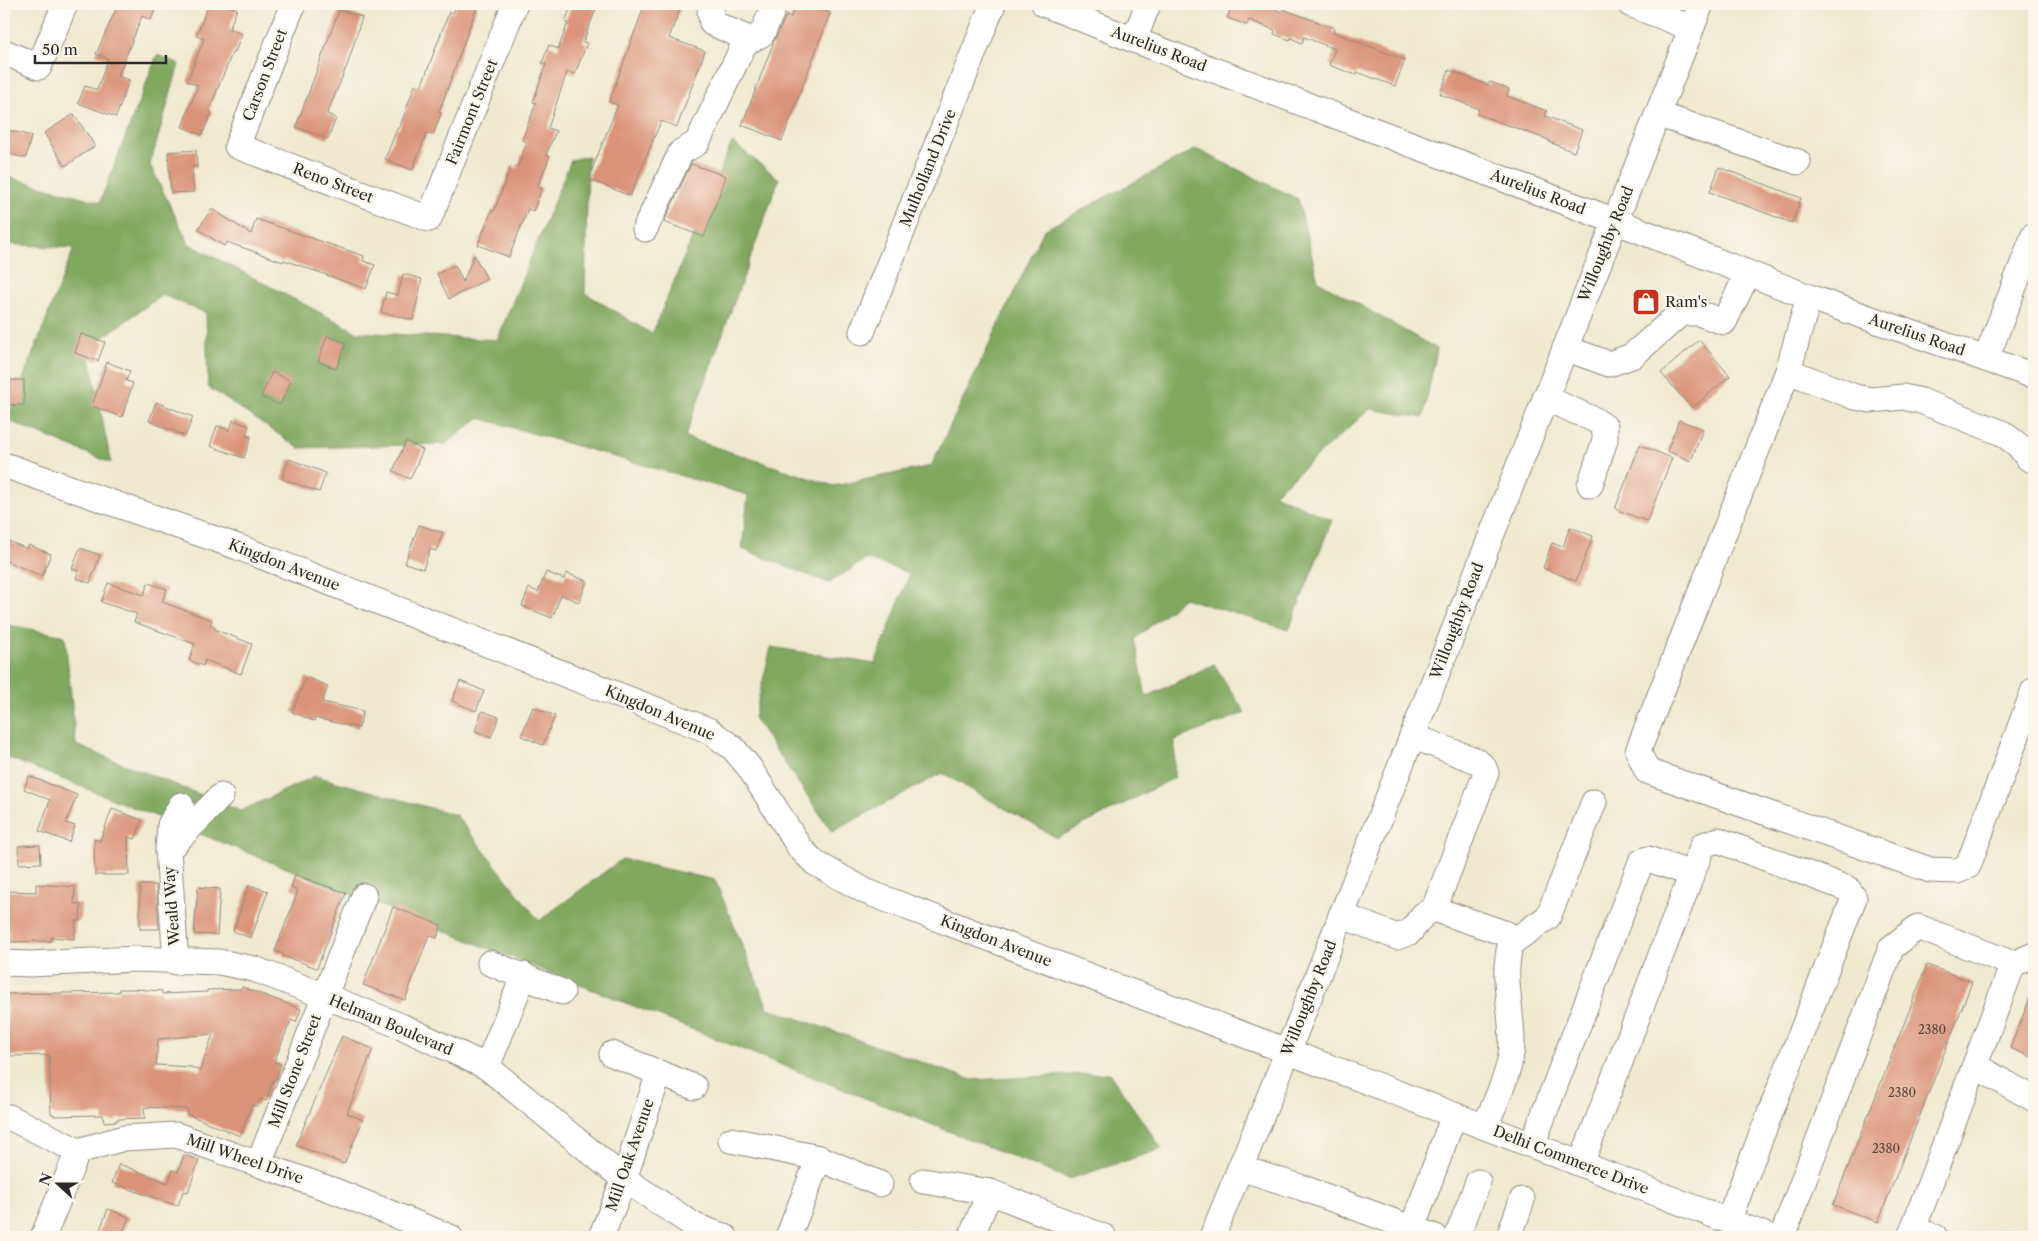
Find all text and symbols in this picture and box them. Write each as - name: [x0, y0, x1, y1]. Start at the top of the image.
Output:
- street label: Aurelius Road: [1108, 21, 1210, 75]
- street label: Carson Street: [238, 25, 291, 124]
- scale bar: [35, 32, 166, 64]
- text: 50 m: [42, 40, 78, 59]
- street label: Fairmont Street: [442, 56, 502, 167]
- street label: Mulholland Drive: [895, 106, 960, 230]
- street label: Reno Street: [290, 159, 377, 207]
- street label: Aurelius Road: [1487, 164, 1589, 218]
- street label: Willoughby Road: [1573, 183, 1637, 305]
- shop icon: Ram's: [1631, 287, 1661, 317]
- place label: Ram's: [1665, 292, 1707, 311]
- street label: Aurelius Road: [1866, 309, 1968, 360]
- street label: Kingdon Avenue: [226, 535, 343, 595]
- street label: Willoughby Road: [1425, 560, 1487, 683]
- street label: Kingdon Avenue: [602, 681, 718, 744]
- street label: Weald Way: [159, 865, 184, 947]
- street label: Kingdon Avenue: [938, 911, 1055, 971]
- street label: Willoughby Road: [1276, 937, 1340, 1059]
- street label: Helman Boulevard: [326, 990, 456, 1059]
- street label: Mill Stone Street: [264, 1011, 325, 1130]
- house number: 2380: [1918, 1022, 1946, 1037]
- house number: 2380: [1888, 1085, 1916, 1100]
- street label: Mill Oak Avenue: [601, 1096, 658, 1214]
- street label: Delhi Commerce Drive: [1491, 1121, 1652, 1198]
- street label: Mill Wheel Drive: [184, 1130, 306, 1187]
- house number: 2380: [1872, 1141, 1900, 1156]
- north arrow: [32, 1158, 82, 1208]
- text: N: [35, 1170, 56, 1188]

